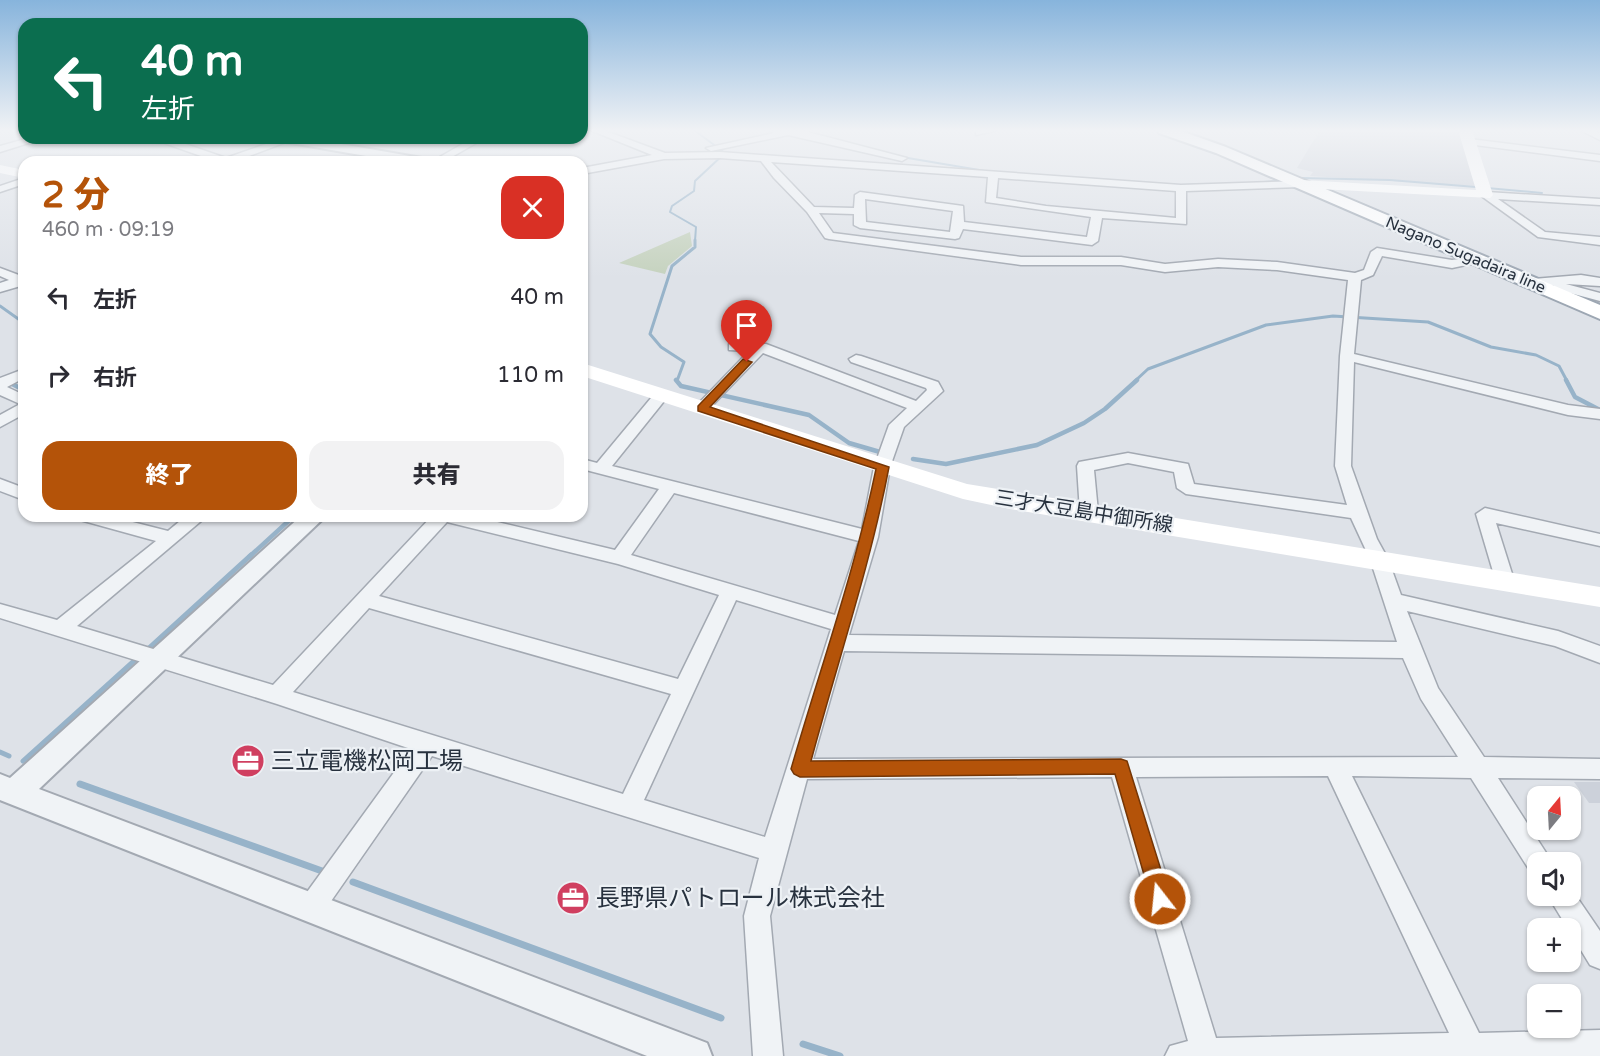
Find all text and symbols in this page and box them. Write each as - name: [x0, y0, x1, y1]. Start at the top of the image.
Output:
- text: 40 m: [141, 36, 243, 87]
- icon: left: [42, 42, 120, 120]
- text: 左折: [141, 93, 195, 126]
- text: 2 分: [42, 174, 110, 217]
- button: close: [501, 176, 564, 239]
- street label: Nagano Sugadaira line: [1382, 212, 1549, 298]
- text: 460 m · 09:19: [42, 218, 174, 242]
- icon: left: [42, 281, 75, 314]
- text: 40 m: [510, 284, 564, 310]
- text: 左折: [93, 287, 137, 313]
- pin: [721, 300, 772, 362]
- icon: arrive: [730, 309, 763, 342]
- icon: right: [42, 359, 75, 392]
- text: 110 m: [497, 362, 564, 388]
- text: 右折: [93, 365, 137, 391]
- button: 終了: [42, 441, 297, 510]
- button: 共有: [309, 441, 564, 510]
- street label: 三才大豆島中御所線: [993, 486, 1175, 538]
- office icon: 三立電機松岡工場: [230, 743, 266, 779]
- place label: 三立電機松岡工場: [271, 747, 463, 776]
- north arrow: [1527, 786, 1581, 840]
- map controls: [1527, 786, 1581, 1038]
- button: sound: [1527, 852, 1581, 906]
- position arrow: [1128, 867, 1192, 931]
- office icon: 長野県パトロール株式会社: [555, 880, 591, 916]
- place label: 長野県パトロール株式会社: [596, 884, 885, 913]
- button: +: [1527, 918, 1581, 972]
- button: −: [1527, 984, 1581, 1038]

